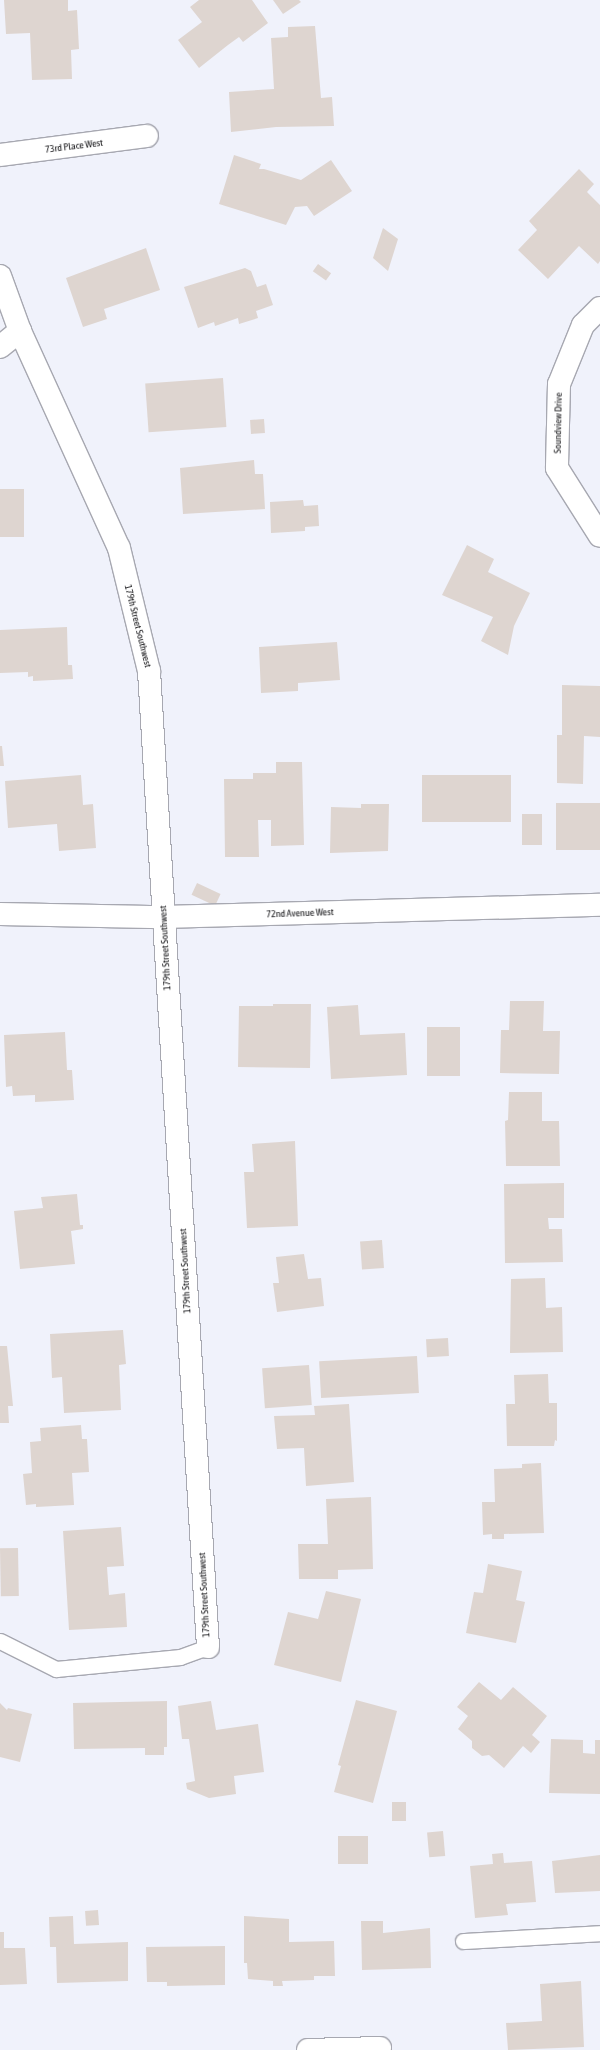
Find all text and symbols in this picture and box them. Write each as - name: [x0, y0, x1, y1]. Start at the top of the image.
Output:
- street label: 73rd Place West: [44, 137, 104, 155]
- street label: Soundview Drive: [551, 392, 565, 454]
- street label: 179th Street Southwest: [122, 583, 154, 669]
- street label: 179th Street Southwest: [157, 905, 173, 991]
- street label: 72nd Avenue West: [266, 906, 334, 920]
- street label: 179th Street Southwest: [177, 1228, 193, 1314]
- street label: 179th Street Southwest: [196, 1552, 212, 1638]

